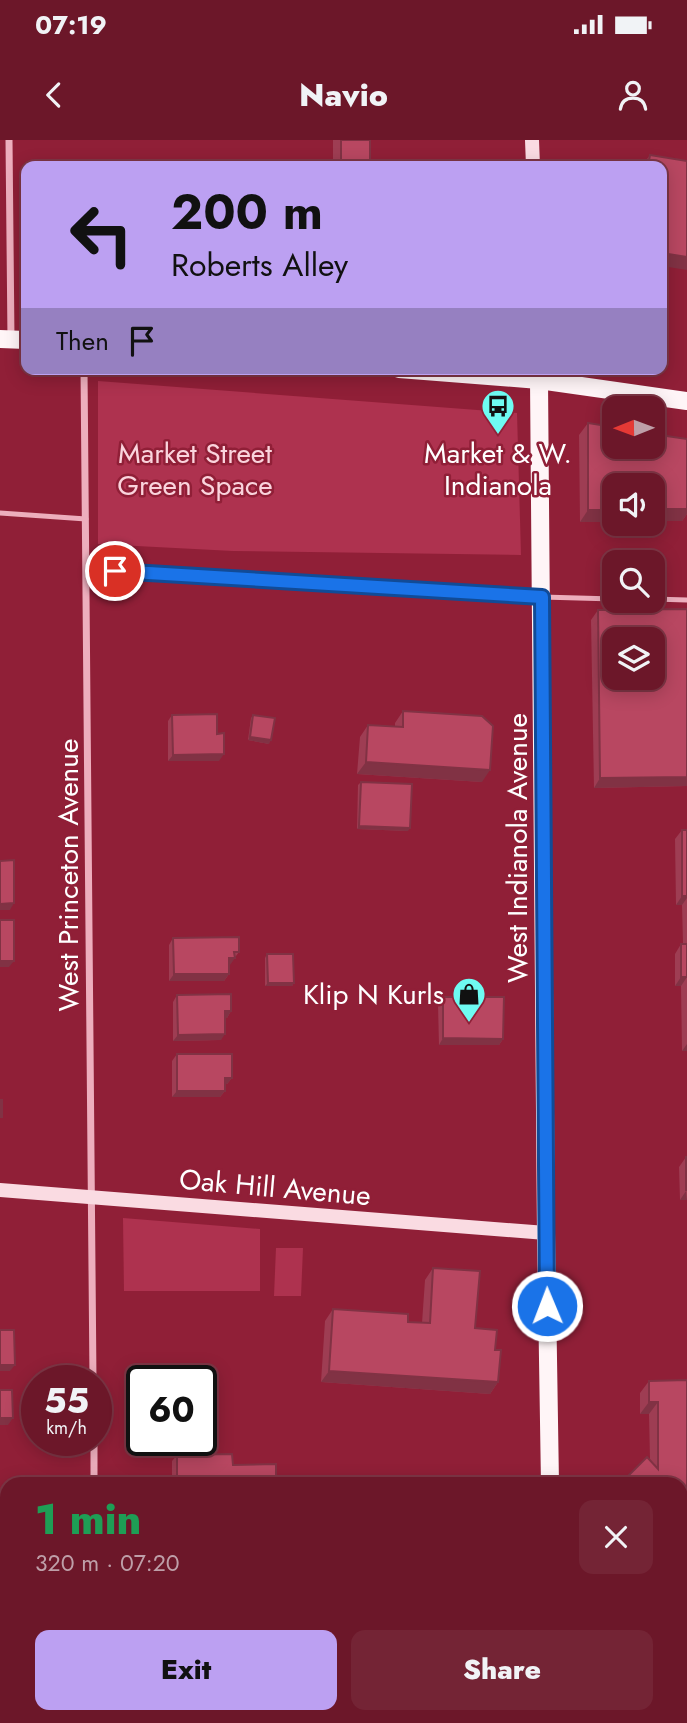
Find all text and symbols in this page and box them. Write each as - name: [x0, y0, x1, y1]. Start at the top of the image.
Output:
- text: 07:19: [35, 6, 107, 44]
- text: Navio: [299, 72, 388, 118]
- icon: back: [35, 76, 73, 114]
- icon: person: [614, 76, 652, 114]
- text: 200 m: [171, 177, 323, 247]
- icon: left: [56, 189, 147, 280]
- text: Roberts Alley: [171, 242, 348, 288]
- text: Then: [56, 322, 109, 360]
- icon: arrive: [123, 322, 161, 360]
- bus stop icon: Market & W. Indianola: [479, 387, 517, 436]
- north arrow: [602, 396, 665, 458]
- map controls: [602, 396, 665, 690]
- park label: Market Street Green Space: [117, 433, 273, 506]
- place label: Market & W. Indianola: [424, 433, 572, 506]
- button: sound: [602, 473, 665, 536]
- pin: [85, 541, 145, 601]
- button: search: [602, 550, 665, 613]
- icon: arrive: [96, 552, 134, 590]
- button: layers: [602, 627, 665, 690]
- street label: West Indianola Avenue: [497, 713, 538, 983]
- street label: West Princeton Avenue: [48, 739, 89, 1011]
- place label: Klip N Kurls: [303, 974, 444, 1015]
- shop icon: Klip N Kurls: [450, 975, 488, 1024]
- street label: Oak Hill Avenue: [177, 1159, 372, 1216]
- position arrow: [510, 1269, 584, 1343]
- speed limit sign: 60: [126, 1365, 217, 1456]
- text: 55: [44, 1376, 89, 1426]
- text: km/h: [46, 1415, 87, 1441]
- text: 1 min: [35, 1489, 141, 1550]
- button: close: [579, 1500, 653, 1574]
- text: 320 m · 07:20: [35, 1546, 180, 1580]
- button: Exit: [35, 1630, 337, 1710]
- button: Share: [351, 1630, 653, 1710]

